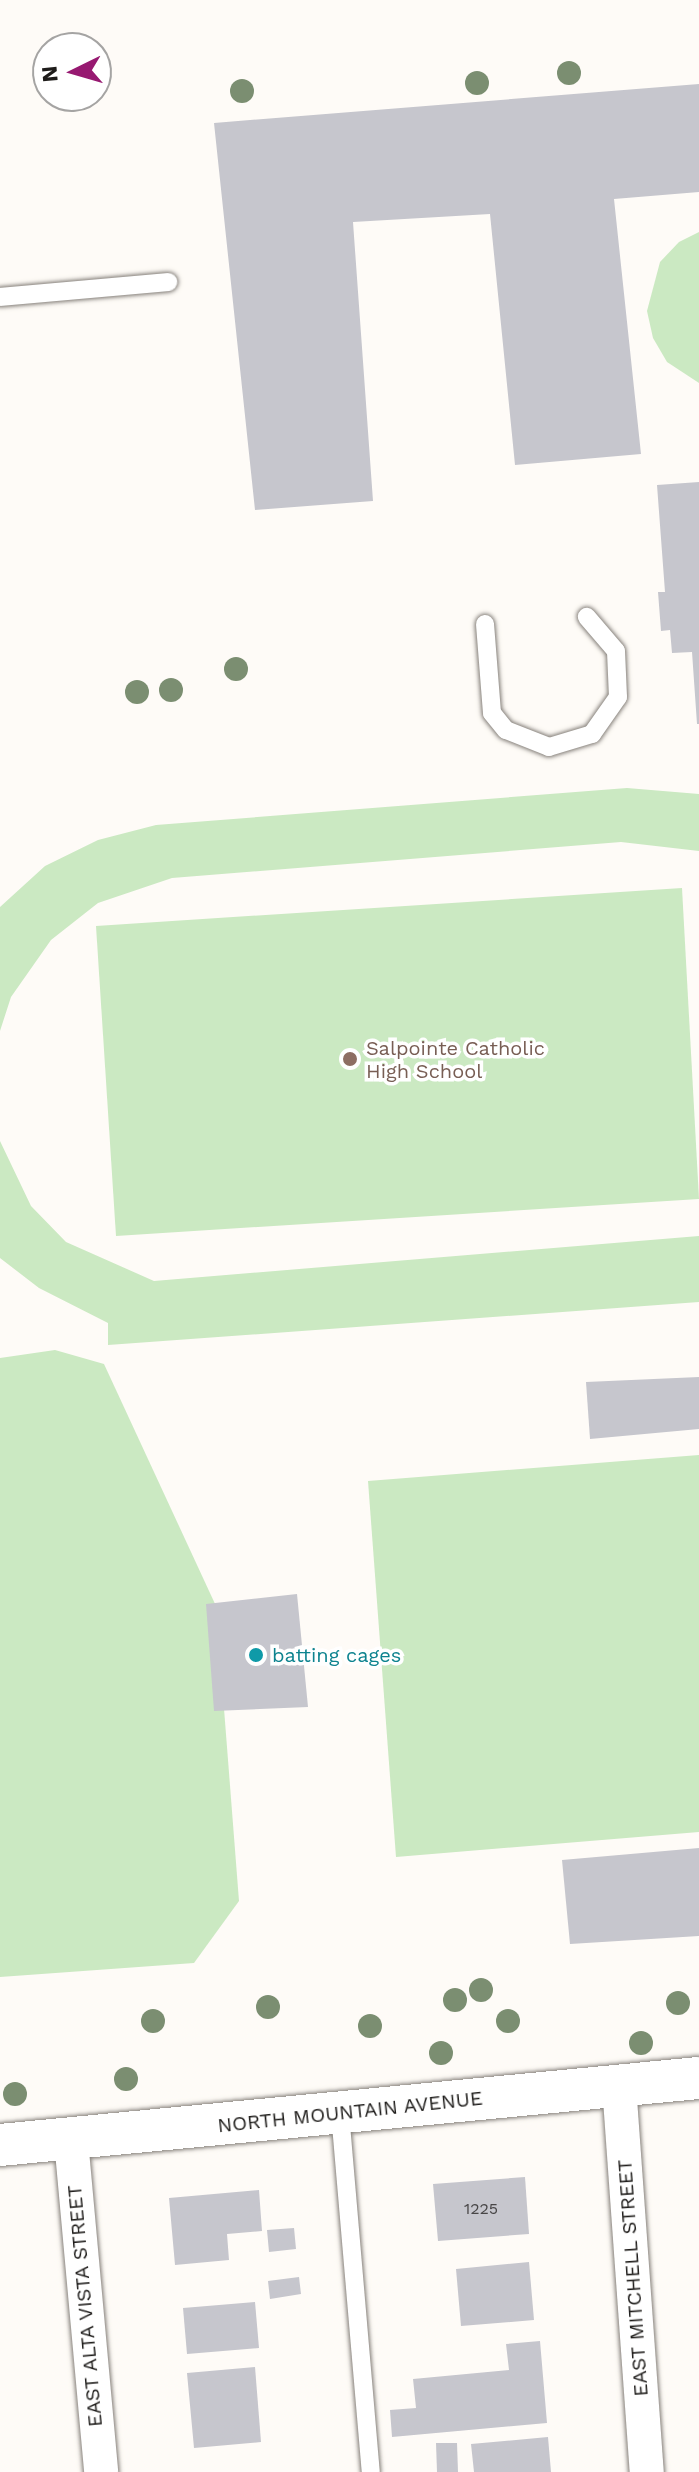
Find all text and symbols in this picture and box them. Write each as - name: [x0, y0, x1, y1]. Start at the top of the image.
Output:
- north arrow: [32, 32, 112, 112]
- text: N: [36, 65, 63, 83]
- place label: Salpointe Catholic High School: [366, 1036, 545, 1083]
- marker: Salpointe Catholic High School: [341, 1050, 359, 1068]
- place label: batting cages: [272, 1643, 401, 1667]
- marker: batting cages: [247, 1646, 265, 1664]
- street label: NORTH MOUNTAIN AVENUE: [216, 2086, 484, 2138]
- street label: EAST MITCHELL STREET: [613, 2158, 653, 2398]
- street label: EAST ALTA VISTA STREET: [62, 2182, 108, 2430]
- house number: 1225: [464, 2199, 498, 2219]

